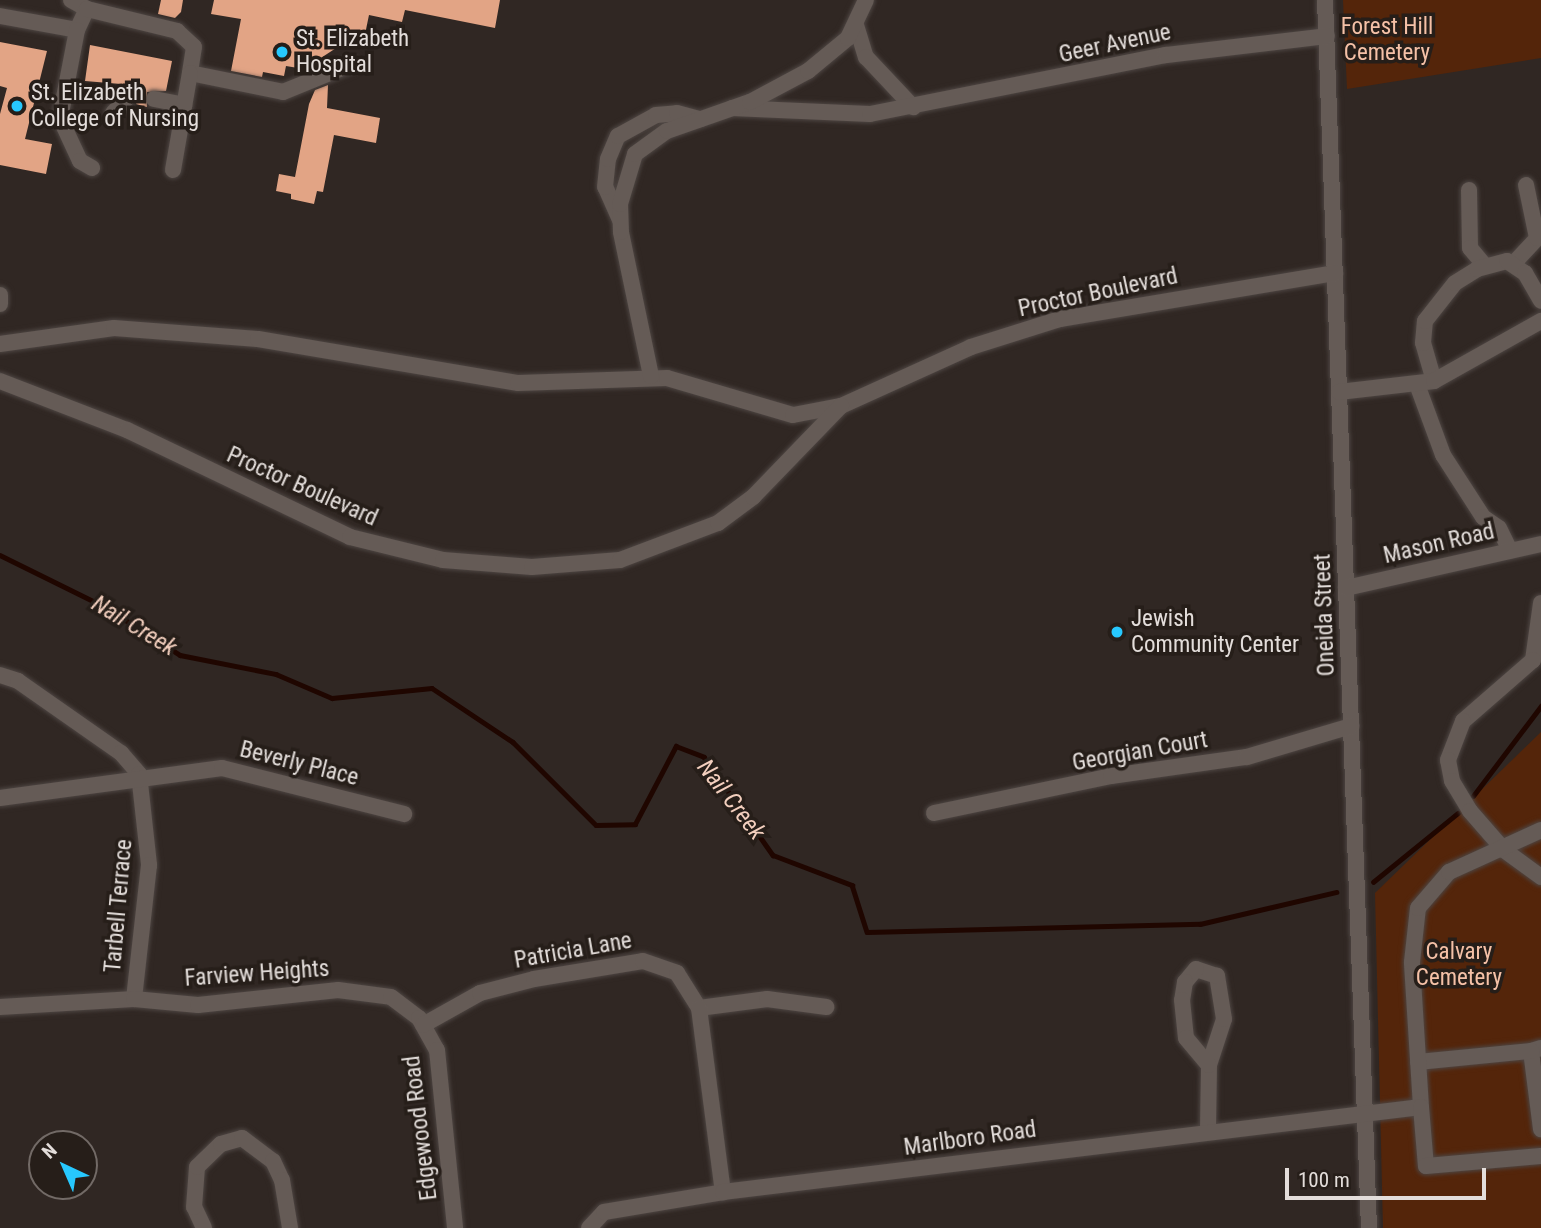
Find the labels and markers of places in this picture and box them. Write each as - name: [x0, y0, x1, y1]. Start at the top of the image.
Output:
- place label: St. Elizabeth Hospital: [296, 25, 409, 79]
- marker: St. Elizabeth Hospital: [274, 44, 290, 60]
- place label: St. Elizabeth College of Nursing: [31, 79, 199, 133]
- marker: St. Elizabeth College of Nursing: [9, 98, 25, 114]
- place label: Jewish Community Center: [1131, 605, 1299, 659]
- marker: Jewish Community Center: [1109, 624, 1125, 640]

